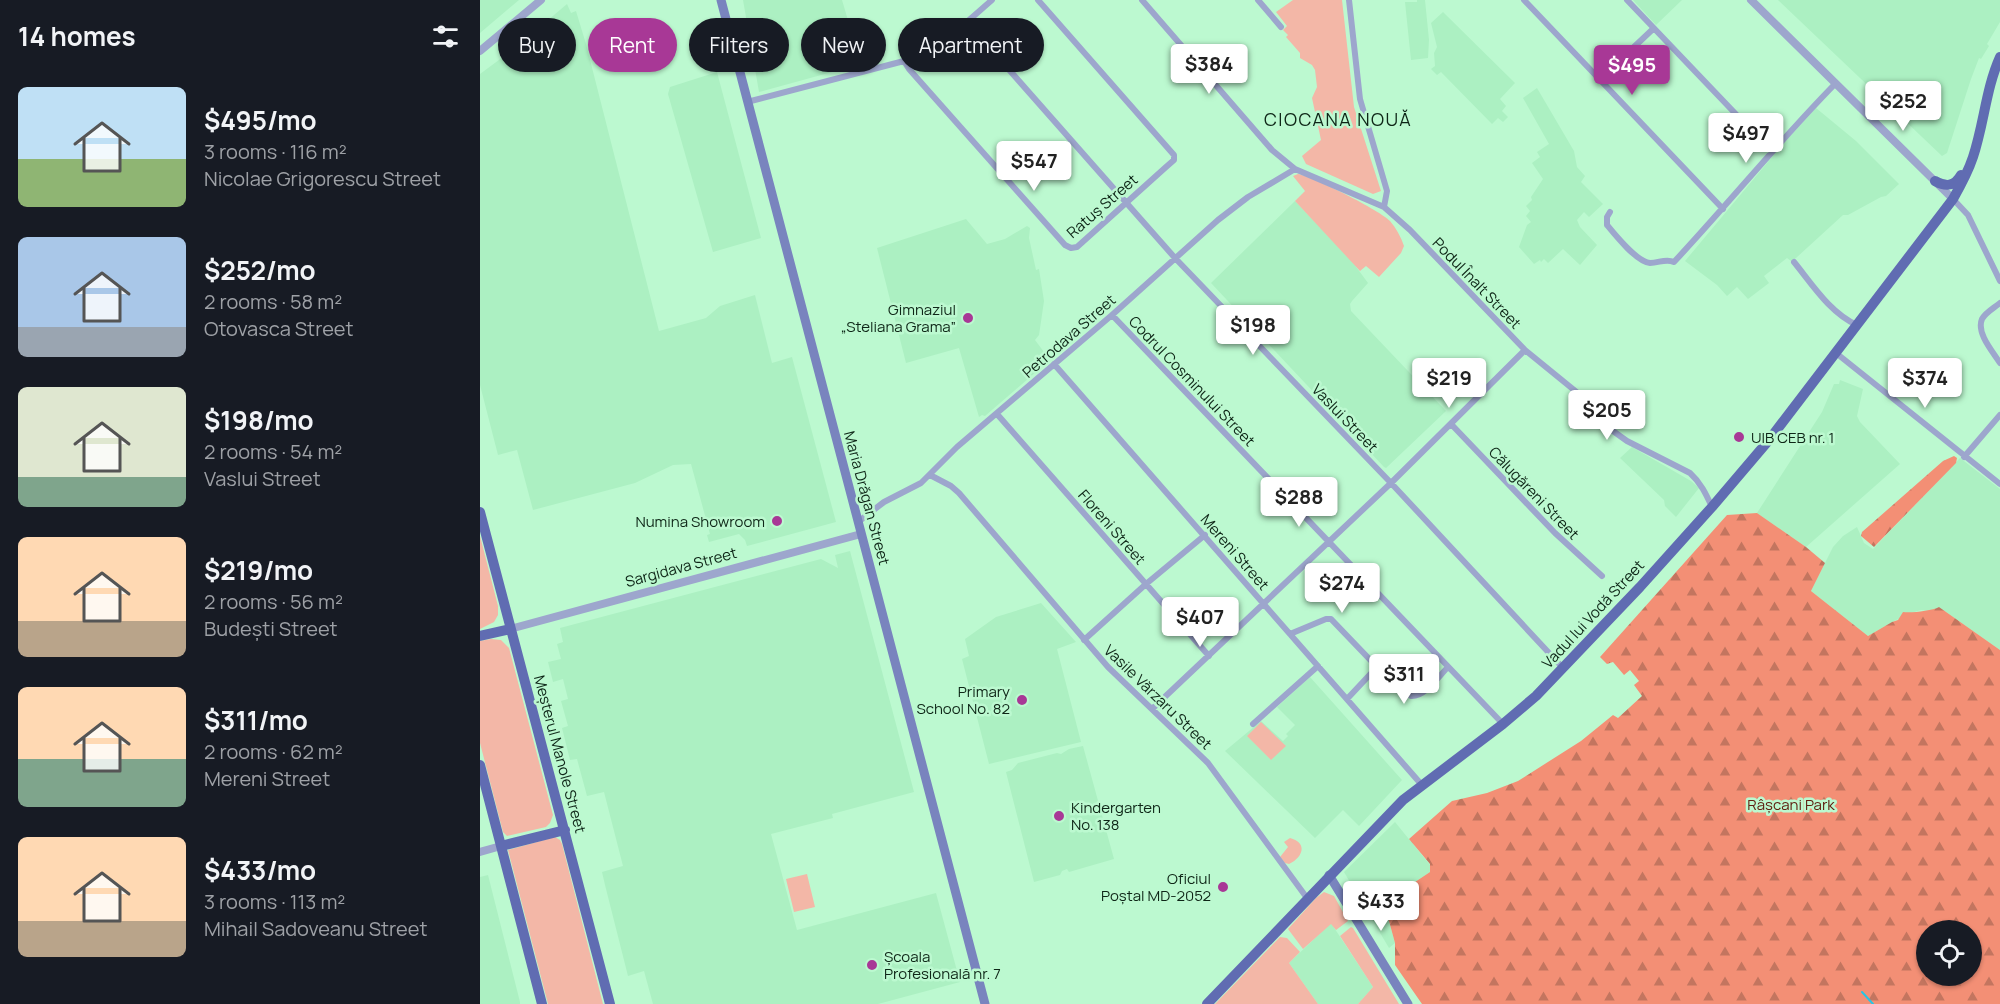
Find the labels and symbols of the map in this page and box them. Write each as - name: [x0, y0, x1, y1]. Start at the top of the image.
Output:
- pin: $384: [1173, 44, 1245, 95]
- pin: $495: [1596, 45, 1668, 96]
- pin: $252: [1867, 81, 1939, 132]
- district label: CIOCANA NOUĂ: [1264, 107, 1412, 131]
- pin: $497: [1710, 113, 1782, 164]
- pin: $547: [998, 141, 1070, 192]
- street label: Ratuș Street: [1062, 169, 1142, 243]
- street label: Podul Înalt Street: [1428, 233, 1526, 333]
- street label: Petrodava Street: [1018, 290, 1120, 382]
- place label: Gimnaziul „Steliana Grama”: [841, 299, 956, 337]
- pin: $198: [1217, 305, 1289, 356]
- marker: Gimnaziul „Steliana Grama”: [961, 311, 975, 325]
- street label: Codrul Cosminului Street: [1124, 311, 1260, 451]
- pin: $219: [1413, 358, 1485, 409]
- pin: $374: [1889, 358, 1961, 409]
- street label: Vaslui Street: [1307, 379, 1383, 457]
- pin: $205: [1571, 390, 1643, 441]
- place label: UIB CEB nr. 1: [1751, 427, 1834, 448]
- street label: Maria Drăgan Street: [839, 429, 895, 567]
- marker: UIB CEB nr. 1: [1732, 430, 1746, 444]
- street label: Călugăreni Street: [1484, 442, 1584, 544]
- pin: $288: [1263, 477, 1335, 528]
- street label: Floreni Street: [1074, 485, 1150, 569]
- street label: Mereni Street: [1196, 509, 1274, 595]
- place label: Numina Showroom: [635, 511, 765, 532]
- marker: Numina Showroom: [770, 514, 784, 528]
- street label: Sargidava Street: [623, 542, 739, 592]
- street label: Vadul lui Vodă Street: [1537, 555, 1649, 673]
- pin: $274: [1306, 563, 1378, 614]
- pin: $407: [1164, 597, 1236, 648]
- street label: Vasile Vărzaru Street: [1099, 640, 1217, 754]
- pin: $311: [1368, 654, 1440, 705]
- street label: Meșterul Manole Street: [529, 673, 591, 835]
- place label: Primary School No. 82: [916, 681, 1010, 719]
- marker: Primary School No. 82: [1015, 693, 1029, 707]
- park label: Râșcani Park: [1747, 794, 1835, 815]
- place label: Kindergarten No. 138: [1071, 797, 1161, 835]
- marker: Kindergarten No. 138: [1052, 809, 1066, 823]
- place label: Oficiul Poștal MD-2052: [1101, 868, 1211, 906]
- marker: Oficiul Poștal MD-2052: [1216, 880, 1230, 894]
- pin: $433: [1345, 881, 1417, 932]
- place label: Școala Profesională nr. 7: [884, 946, 1001, 984]
- marker: Școala Profesională nr. 7: [865, 958, 879, 972]

